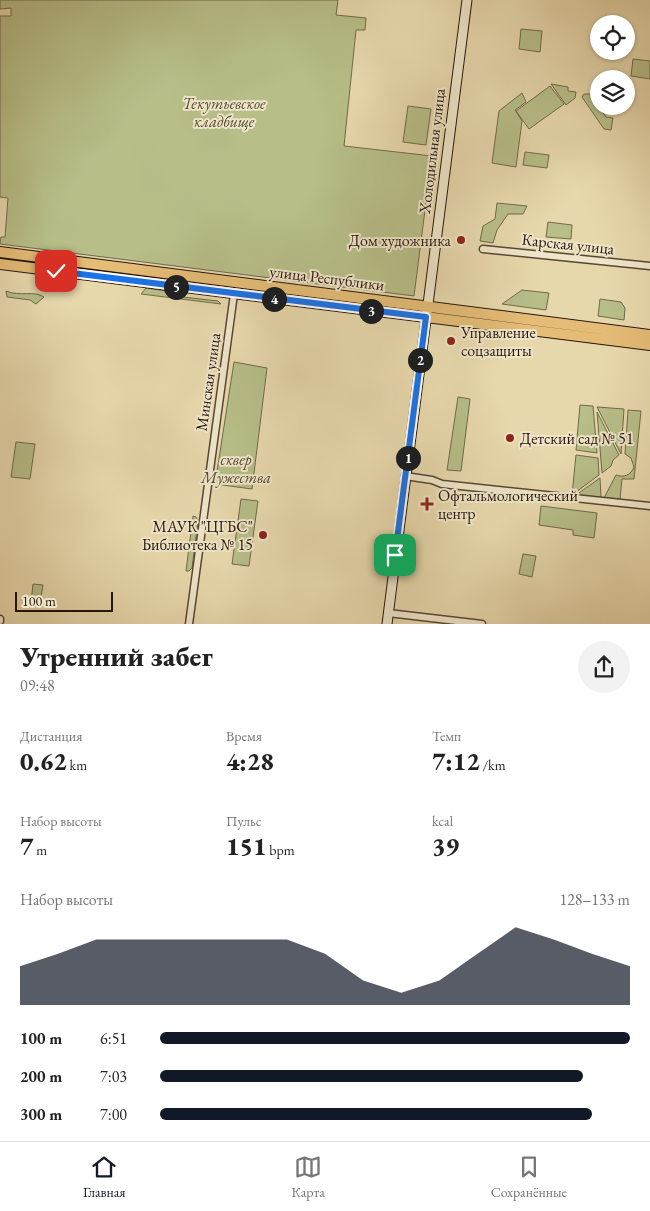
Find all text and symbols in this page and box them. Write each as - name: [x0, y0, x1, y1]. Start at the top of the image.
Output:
- map controls: [590, 15, 635, 115]
- button: locate: [590, 15, 635, 60]
- button: layers: [590, 70, 635, 115]
- street label: Холодильная улица: [414, 87, 450, 216]
- park label: Текутьевское кладбище: [182, 93, 266, 132]
- street label: Карская улица: [521, 229, 616, 259]
- place label: Дом художника: [349, 230, 452, 251]
- marker: Дом художника: [455, 234, 467, 246]
- pin: [35, 250, 77, 292]
- icon: check: [42, 257, 70, 285]
- street label: улица Республики: [268, 261, 386, 296]
- pin: 5: [164, 274, 188, 300]
- text: 5: [173, 278, 180, 296]
- pin: 4: [262, 286, 286, 312]
- text: 4: [271, 290, 278, 308]
- pin: 3: [358, 298, 384, 324]
- text: 3: [368, 302, 375, 320]
- place label: Управление соцзащиты: [460, 322, 536, 361]
- street label: Минская улица: [191, 331, 225, 432]
- marker: Управление соцзащиты: [445, 335, 457, 347]
- pin: 2: [408, 348, 432, 372]
- text: 2: [417, 351, 424, 369]
- place label: Детский сад № 51: [520, 428, 634, 449]
- marker: Детский сад № 51: [504, 432, 516, 444]
- pin: 1: [396, 446, 420, 470]
- park label: сквер Мужества: [200, 449, 271, 488]
- text: 1: [405, 449, 412, 467]
- place label: Офтальмологический центр: [438, 485, 579, 524]
- marker: Офтальмологический центр: [420, 497, 434, 511]
- place label: МАУК "ЦГБС" Библиотека № 15: [142, 516, 253, 555]
- marker: МАУК "ЦГБС" Библиотека № 15: [257, 529, 269, 541]
- pin: [374, 534, 416, 576]
- icon: arrive: [381, 541, 409, 569]
- scale bar: [15, 588, 112, 612]
- text: 100 m: [22, 592, 56, 610]
- text: Утренний забег: [20, 638, 213, 674]
- button: share: [578, 641, 630, 693]
- text: 09:48: [20, 675, 55, 696]
- text: Дистанция: [20, 727, 82, 745]
- text: Время: [226, 727, 262, 745]
- text: Темп: [432, 727, 461, 745]
- text: 0.62: [20, 745, 67, 777]
- text: 4:28: [226, 745, 274, 777]
- text: 7:12: [432, 745, 480, 777]
- text: km: [67, 756, 87, 774]
- text: /km: [480, 756, 506, 774]
- text: Набор высоты: [20, 812, 101, 830]
- text: Пульс: [226, 812, 261, 830]
- text: kcal: [432, 812, 453, 830]
- text: 7: [20, 830, 34, 862]
- text: 151: [226, 830, 267, 862]
- text: 39: [432, 830, 459, 862]
- text: m: [34, 841, 47, 859]
- text: bpm: [267, 841, 295, 859]
- text: Набор высоты: [20, 889, 113, 910]
- text: 128–133 m: [559, 889, 630, 910]
- text: 100 m: [20, 1028, 62, 1049]
- text: 6:51: [100, 1028, 127, 1049]
- text: 200 m: [20, 1066, 62, 1087]
- text: 7:03: [100, 1066, 127, 1087]
- text: 300 m: [20, 1104, 62, 1125]
- text: 7:00: [100, 1104, 127, 1125]
- tab: Главная: [83, 1153, 126, 1201]
- tab: Карта: [291, 1153, 325, 1201]
- tab: Сохранённые: [491, 1153, 567, 1201]

